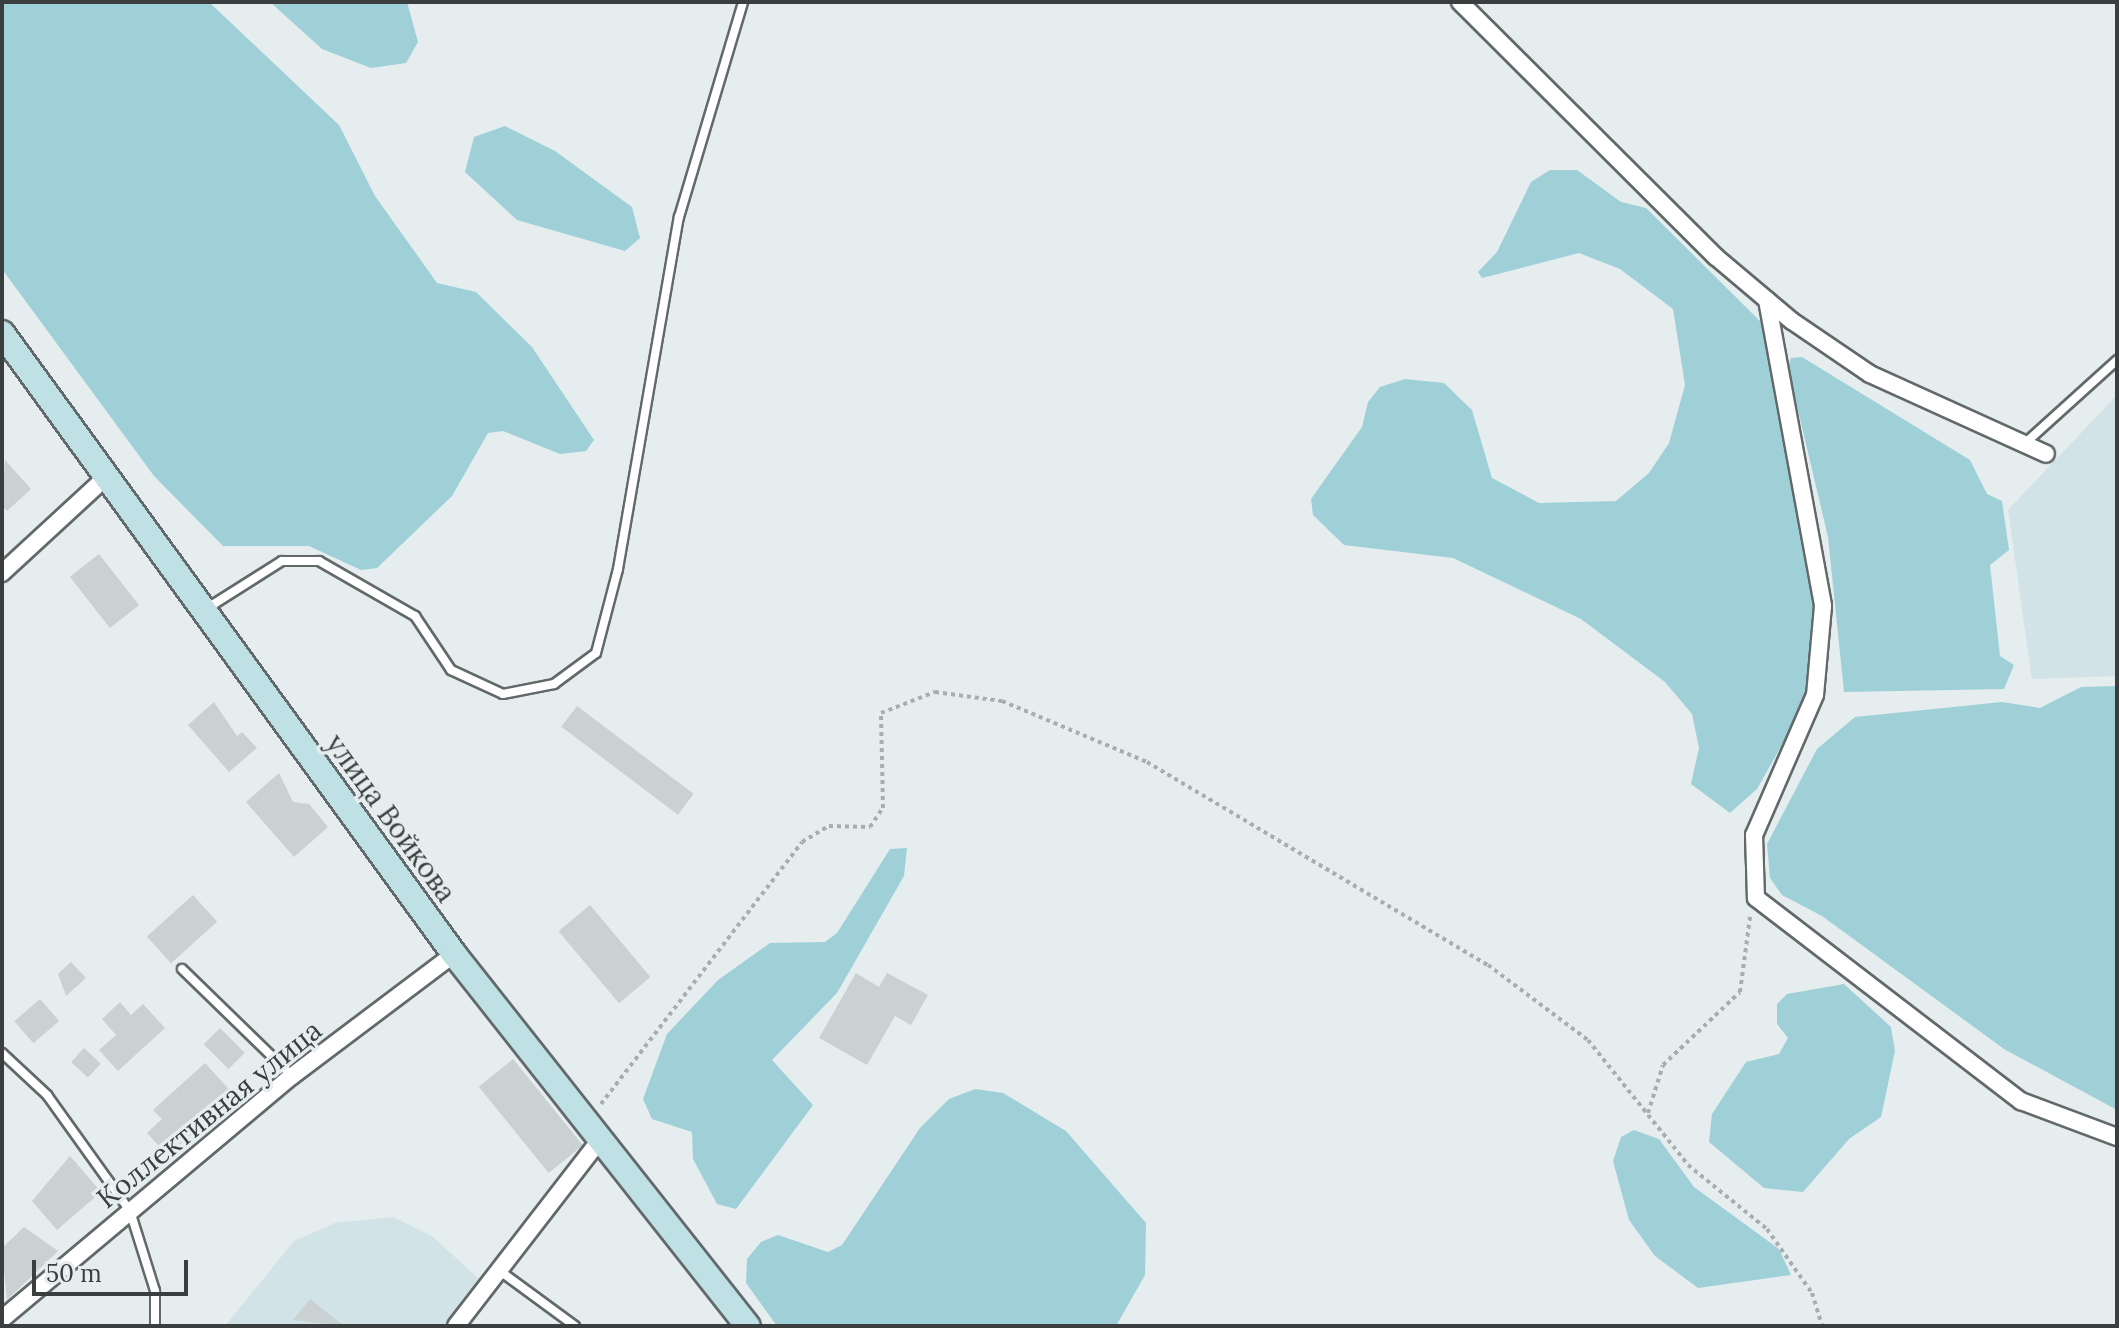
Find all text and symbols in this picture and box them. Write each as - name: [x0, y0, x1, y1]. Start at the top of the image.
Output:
- street label: улица Войкова: [319, 727, 463, 909]
- street label: Коллективная улица: [90, 1013, 328, 1215]
- scale bar: [36, 1244, 192, 1294]
- text: 50 m: [46, 1258, 102, 1289]

